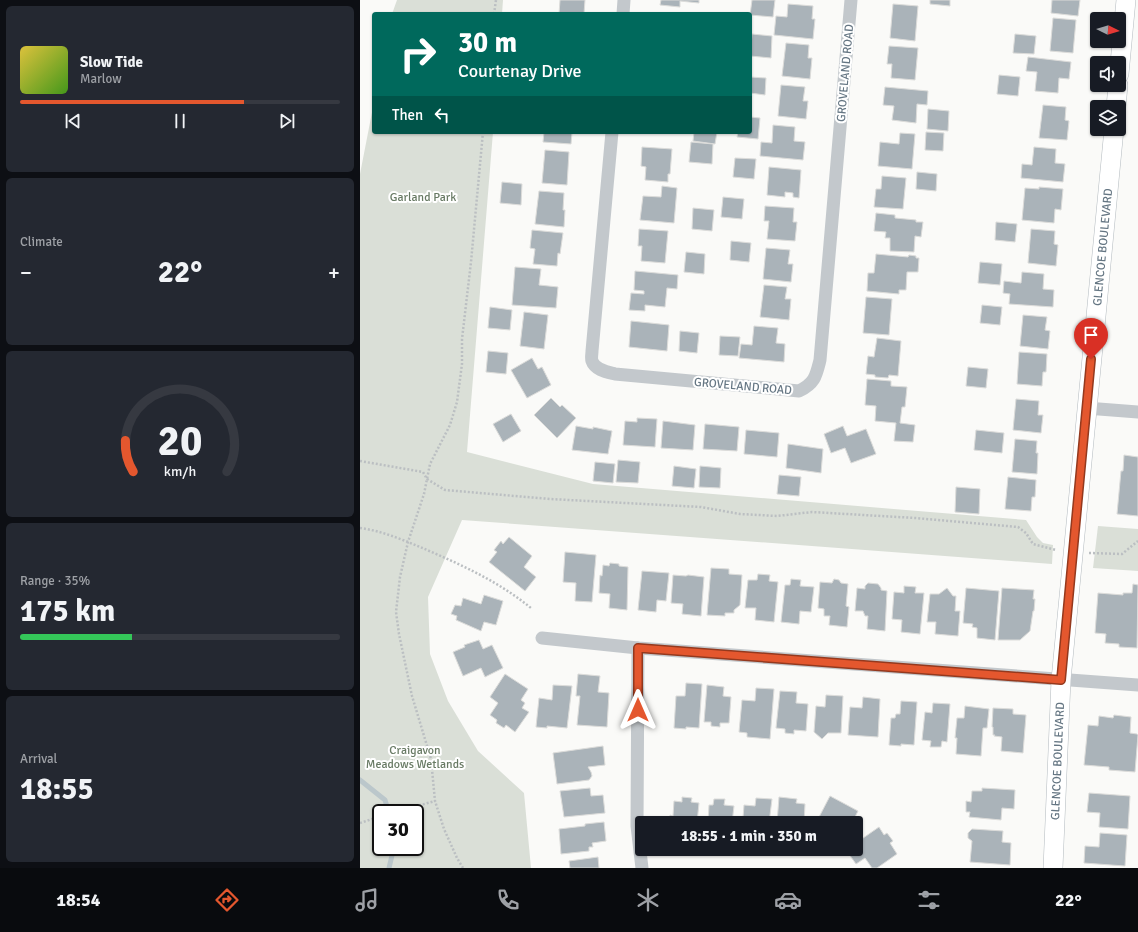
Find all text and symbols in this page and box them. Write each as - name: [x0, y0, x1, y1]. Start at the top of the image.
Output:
- north arrow: [1090, 12, 1126, 48]
- map controls: [1090, 12, 1126, 136]
- street label: GROVELAND ROAD: [834, 23, 857, 123]
- text: 30 m: [458, 26, 517, 60]
- icon: right: [392, 28, 444, 80]
- text: Slow Tide: [80, 53, 143, 71]
- button: sound: [1090, 56, 1126, 92]
- text: Courtenay Drive: [458, 60, 581, 82]
- text: Marlow: [80, 71, 122, 87]
- button: layers: [1090, 100, 1126, 136]
- icon: left: [431, 104, 453, 126]
- text: Then: [392, 106, 423, 124]
- icon: previous: [62, 110, 84, 132]
- icon: pause: [169, 110, 191, 132]
- icon: next: [276, 110, 298, 132]
- street label: GLENCOE BOULEVARD: [1090, 188, 1116, 307]
- park label: Garland Park: [390, 190, 456, 205]
- text: Climate: [20, 234, 63, 250]
- text: 22°: [158, 254, 202, 291]
- text: −: [20, 259, 32, 286]
- text: +: [328, 259, 340, 286]
- pin: [1074, 318, 1108, 359]
- icon: arrive: [1080, 324, 1102, 346]
- street label: GROVELAND ROAD: [693, 375, 793, 398]
- text: 20: [158, 416, 202, 467]
- text: km/h: [164, 463, 196, 480]
- text: Range · 35%: [20, 573, 90, 589]
- text: 175 km: [20, 593, 115, 630]
- position arrow: [617, 689, 659, 731]
- street label: GLENCOE BOULEVARD: [1048, 702, 1068, 820]
- park label: Craigavon Meadows Wetlands: [366, 743, 464, 772]
- text: Arrival: [20, 751, 57, 767]
- text: 18:55: [20, 771, 94, 808]
- speed limit sign: 30: [372, 804, 424, 856]
- text: 18:55 · 1 min · 350 m: [681, 827, 817, 845]
- icon: directions: [213, 886, 241, 914]
- icon: music: [353, 886, 381, 914]
- icon: phone: [494, 886, 522, 914]
- icon: climate: [634, 886, 662, 914]
- icon: car: [774, 886, 802, 914]
- icon: filters: [915, 886, 943, 914]
- text: 18:54: [56, 889, 100, 911]
- text: 22°: [1055, 889, 1082, 911]

